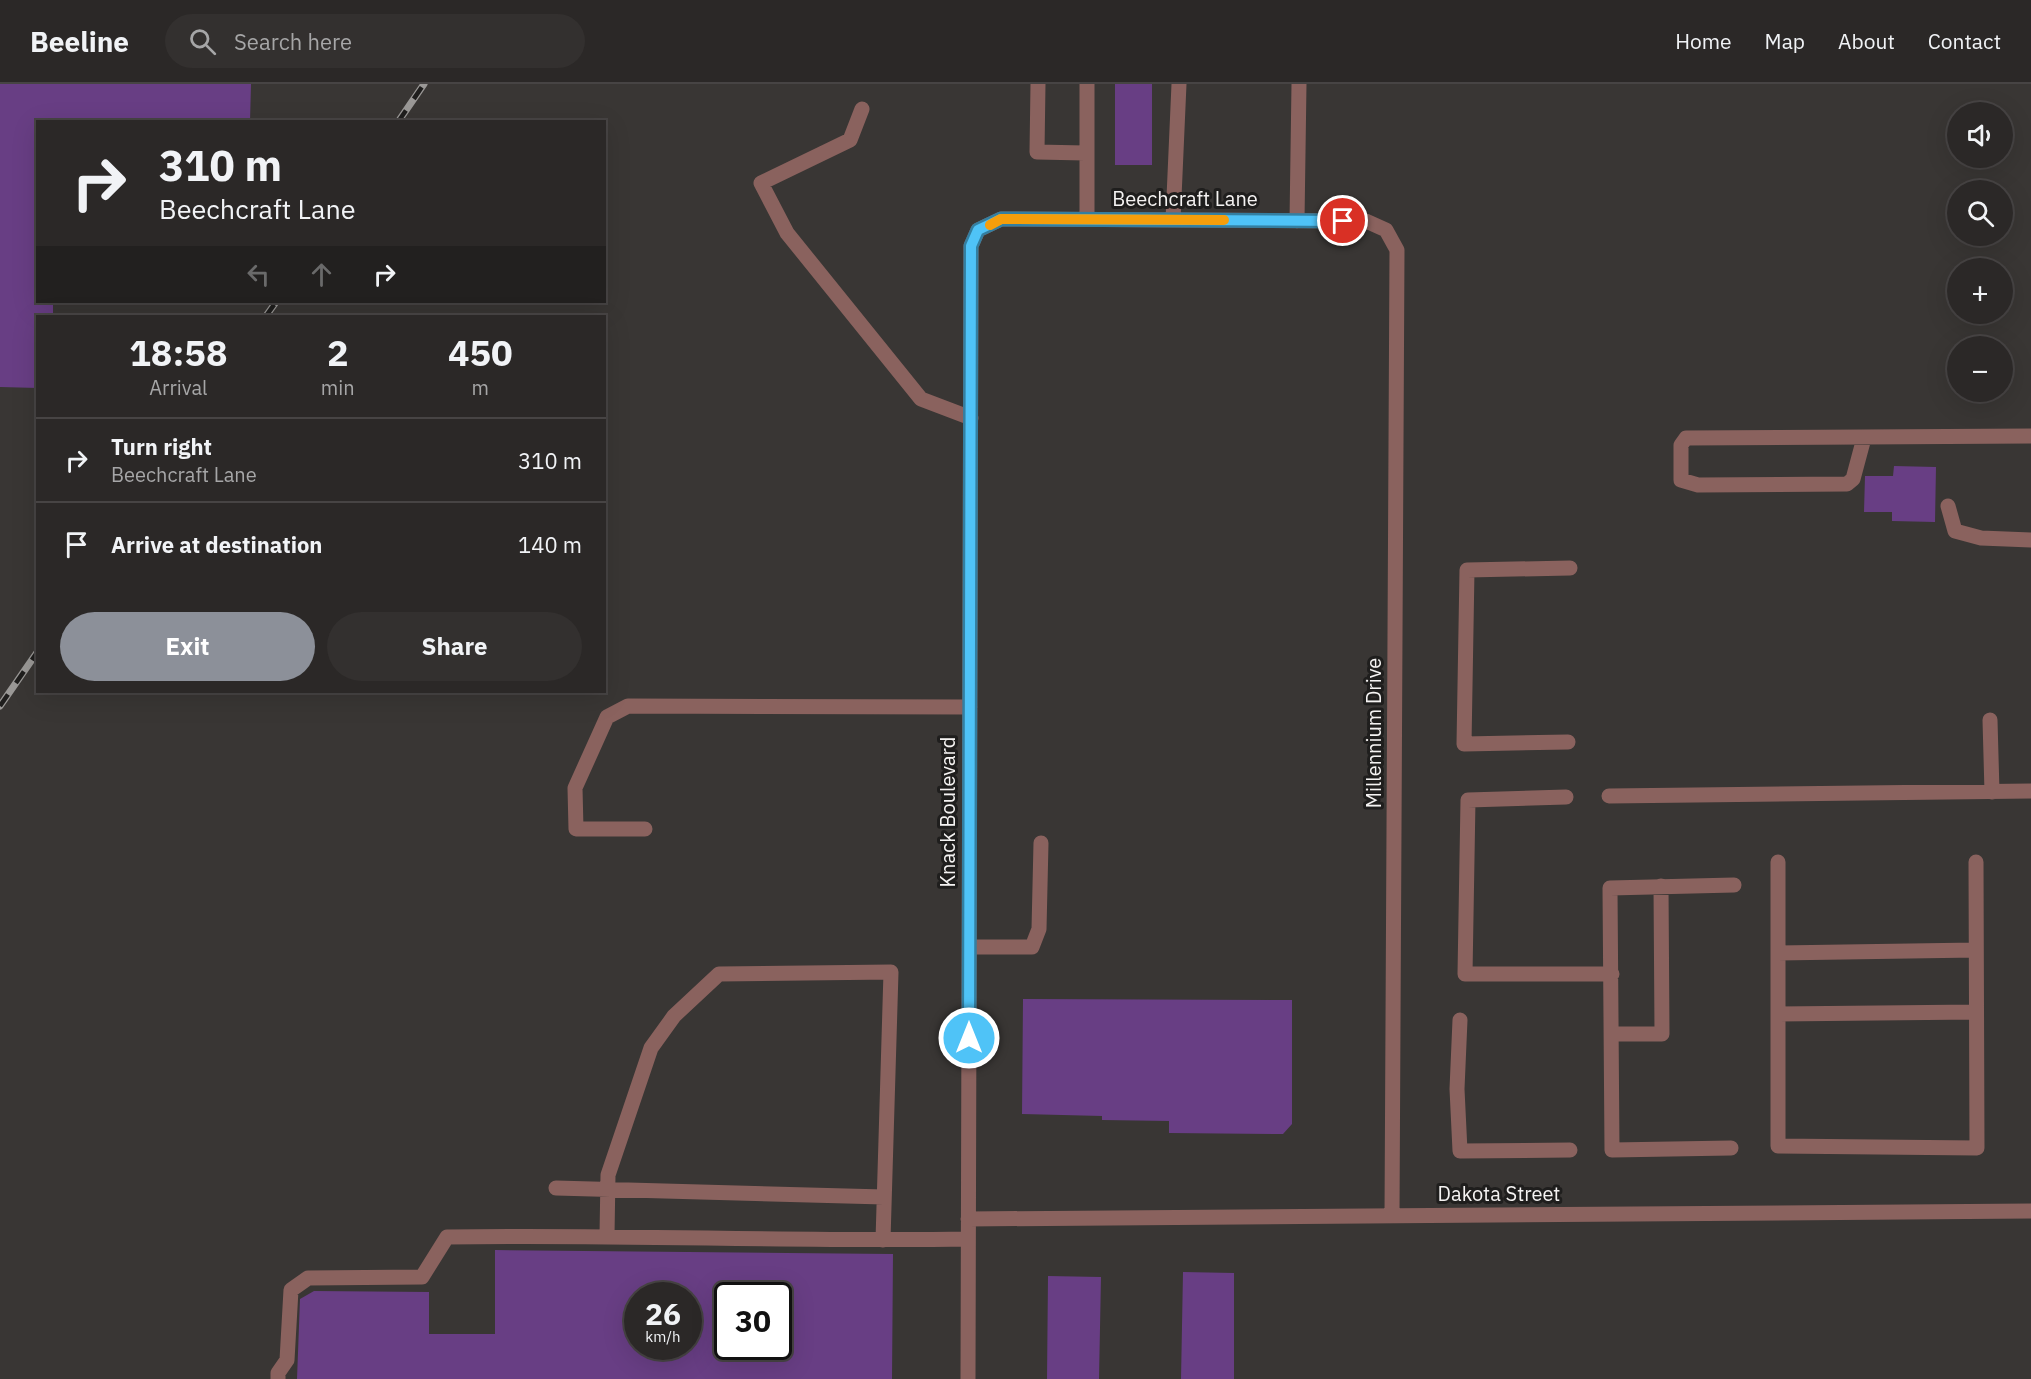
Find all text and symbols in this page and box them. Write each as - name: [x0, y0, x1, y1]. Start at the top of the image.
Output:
- search box: [165, 14, 585, 68]
- text: Beeline: [30, 23, 129, 60]
- icon: search: [186, 25, 219, 58]
- text: Search here: [234, 27, 352, 56]
- text: Home: [1675, 27, 1732, 55]
- text: Map: [1765, 27, 1805, 55]
- text: About: [1838, 27, 1895, 55]
- text: Contact: [1928, 27, 2001, 55]
- map controls: [1947, 102, 2013, 402]
- button: sound: [1947, 102, 2013, 168]
- text: 310 m: [159, 138, 282, 193]
- icon: right: [60, 144, 138, 222]
- button: search: [1947, 180, 2013, 246]
- street label: Beechcraft Lane: [1112, 185, 1258, 212]
- text: Beechcraft Lane: [159, 191, 356, 226]
- pin: [1317, 195, 1368, 246]
- icon: arrive: [1326, 204, 1359, 237]
- icon: left: [242, 258, 275, 291]
- icon: ahead: [305, 258, 338, 291]
- icon: right: [368, 258, 401, 291]
- button: +: [1947, 258, 2013, 324]
- text: 18:58: [129, 329, 228, 376]
- text: 2: [327, 329, 349, 376]
- text: 450: [448, 329, 513, 376]
- button: −: [1947, 336, 2013, 402]
- text: Arrival: [149, 374, 208, 401]
- text: min: [321, 374, 355, 401]
- text: m: [472, 374, 489, 401]
- text: Turn right: [111, 432, 212, 461]
- icon: right: [60, 444, 93, 477]
- text: 310 m: [518, 446, 582, 475]
- text: Beechcraft Lane: [111, 461, 257, 488]
- icon: arrive: [60, 528, 93, 561]
- text: Arrive at destination: [111, 530, 322, 559]
- text: 140 m: [518, 530, 582, 559]
- button: Exit: [60, 612, 315, 681]
- button: Share: [327, 612, 582, 681]
- street label: Millennium Drive: [1360, 658, 1387, 808]
- street label: Knack Boulevard: [934, 737, 961, 887]
- position arrow: [937, 1006, 1001, 1070]
- street label: Dakota Street: [1438, 1180, 1560, 1207]
- speed limit sign: 30: [714, 1282, 792, 1360]
- text: 26: [645, 1294, 681, 1333]
- text: km/h: [645, 1327, 681, 1346]

